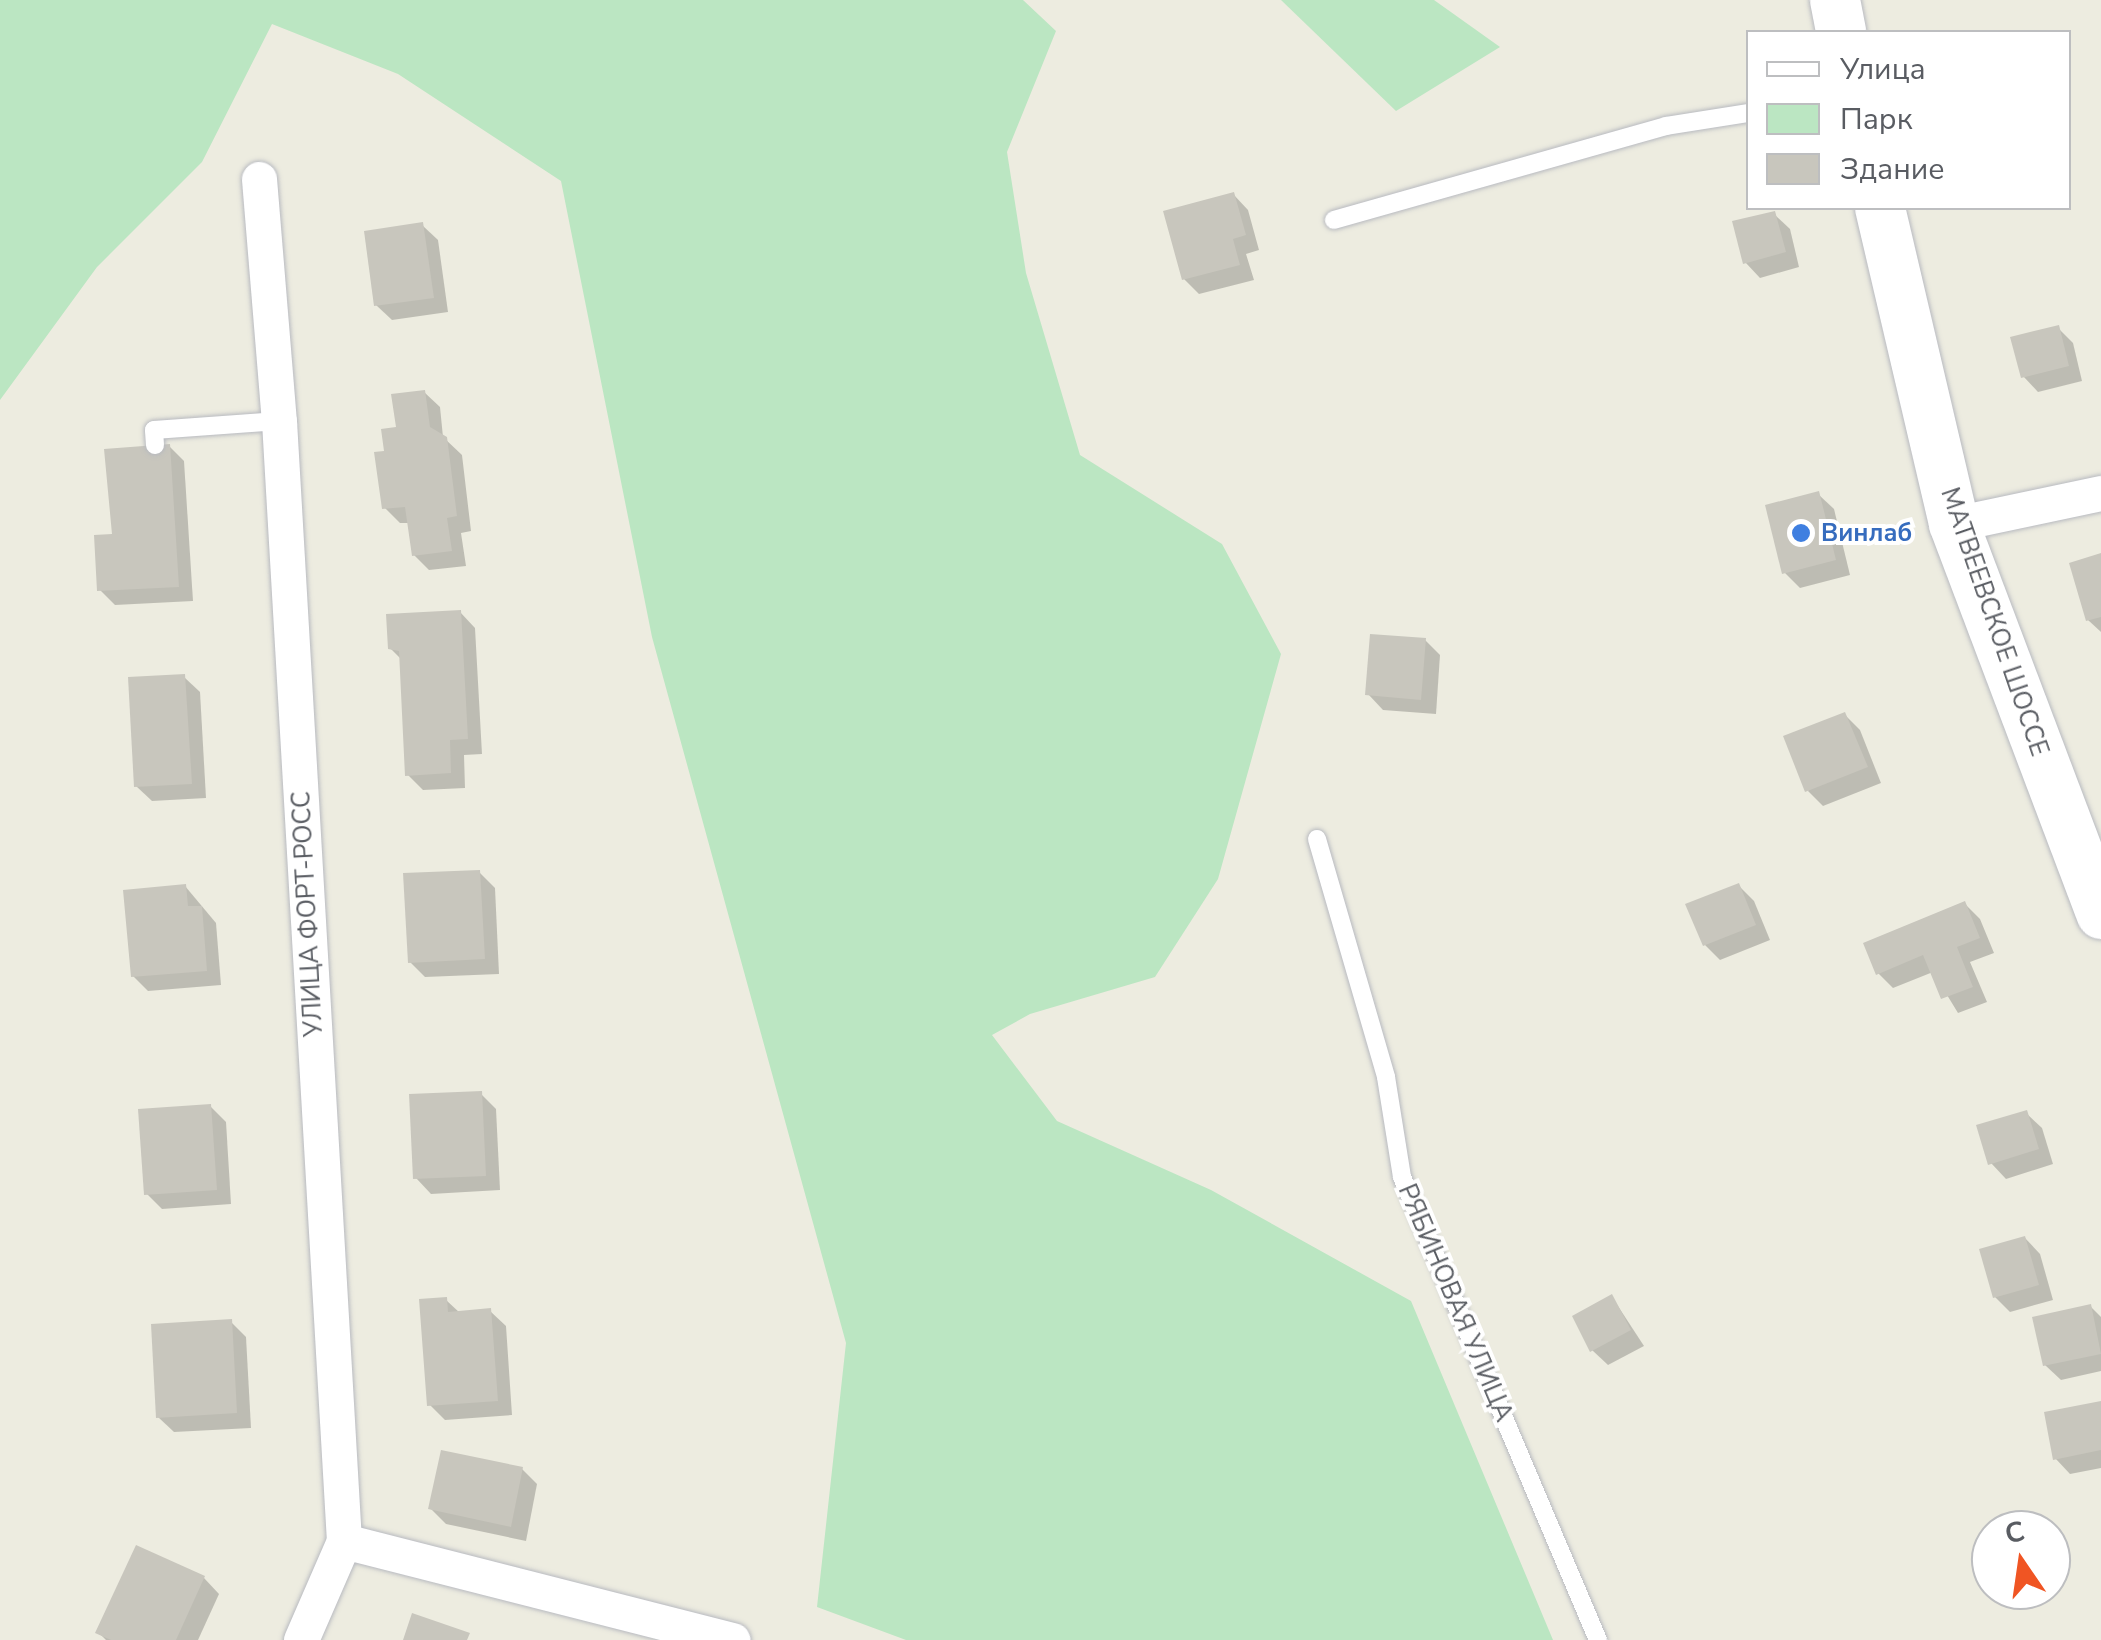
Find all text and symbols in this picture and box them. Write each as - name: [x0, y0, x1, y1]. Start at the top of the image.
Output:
- legend: [1746, 30, 2071, 210]
- text: Улица: [1840, 49, 1926, 90]
- text: Парк: [1840, 99, 1912, 140]
- text: Здание: [1840, 149, 1945, 190]
- street label: МАТВЕЕВСКОЕ ШОССЕ: [1934, 484, 2054, 760]
- place label: Винлаб: [1821, 518, 1912, 548]
- marker: Винлаб: [1790, 522, 1812, 544]
- street label: УЛИЦА ФОРТ-РОСС: [287, 790, 329, 1038]
- street label: РЯБИНОВАЯ УЛИЦА: [1391, 1180, 1519, 1426]
- north arrow: [1971, 1510, 2071, 1610]
- text: С: [2001, 1512, 2028, 1553]

